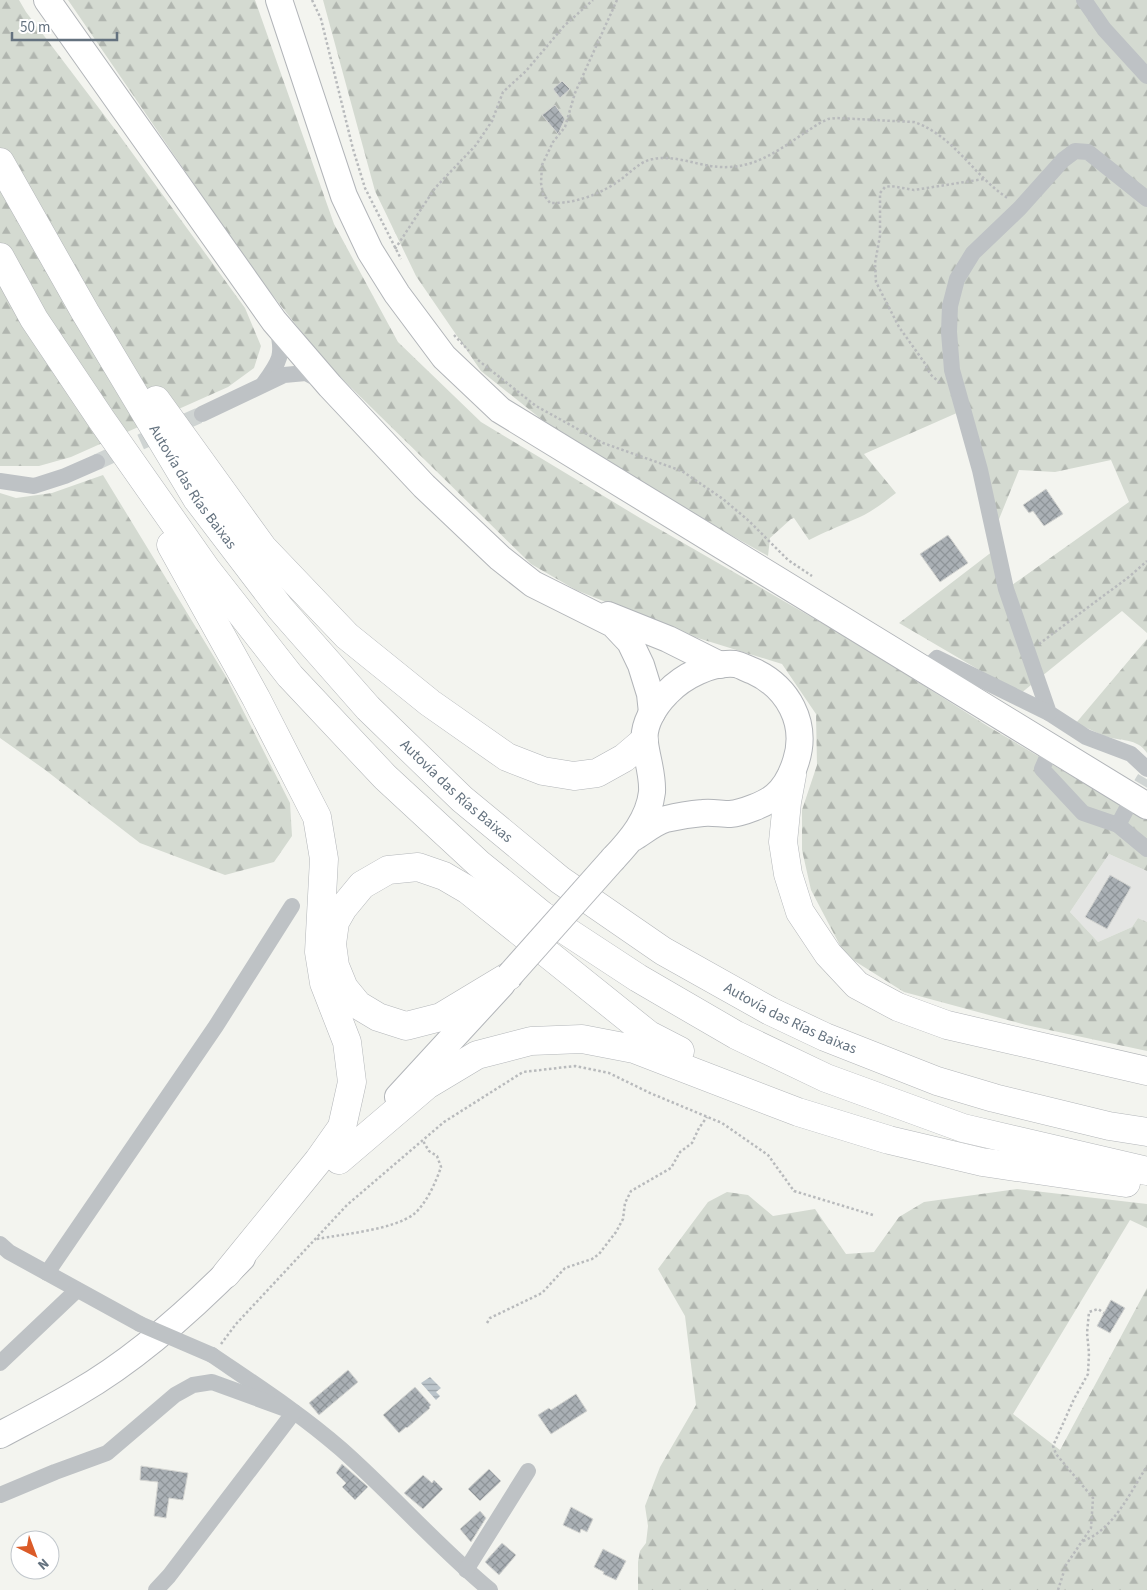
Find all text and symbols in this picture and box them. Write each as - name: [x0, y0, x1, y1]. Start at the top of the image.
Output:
- scale bar: [12, 10, 118, 42]
- text: 50 m: [20, 17, 50, 38]
- street label: Autovía das Rías Baixas: [144, 421, 241, 554]
- street label: Autovía das Rías Baixas: [395, 735, 517, 848]
- street label: Autovía das Rías Baixas: [720, 977, 860, 1059]
- north arrow: [10, 1530, 60, 1580]
- text: N: [33, 1553, 53, 1574]

